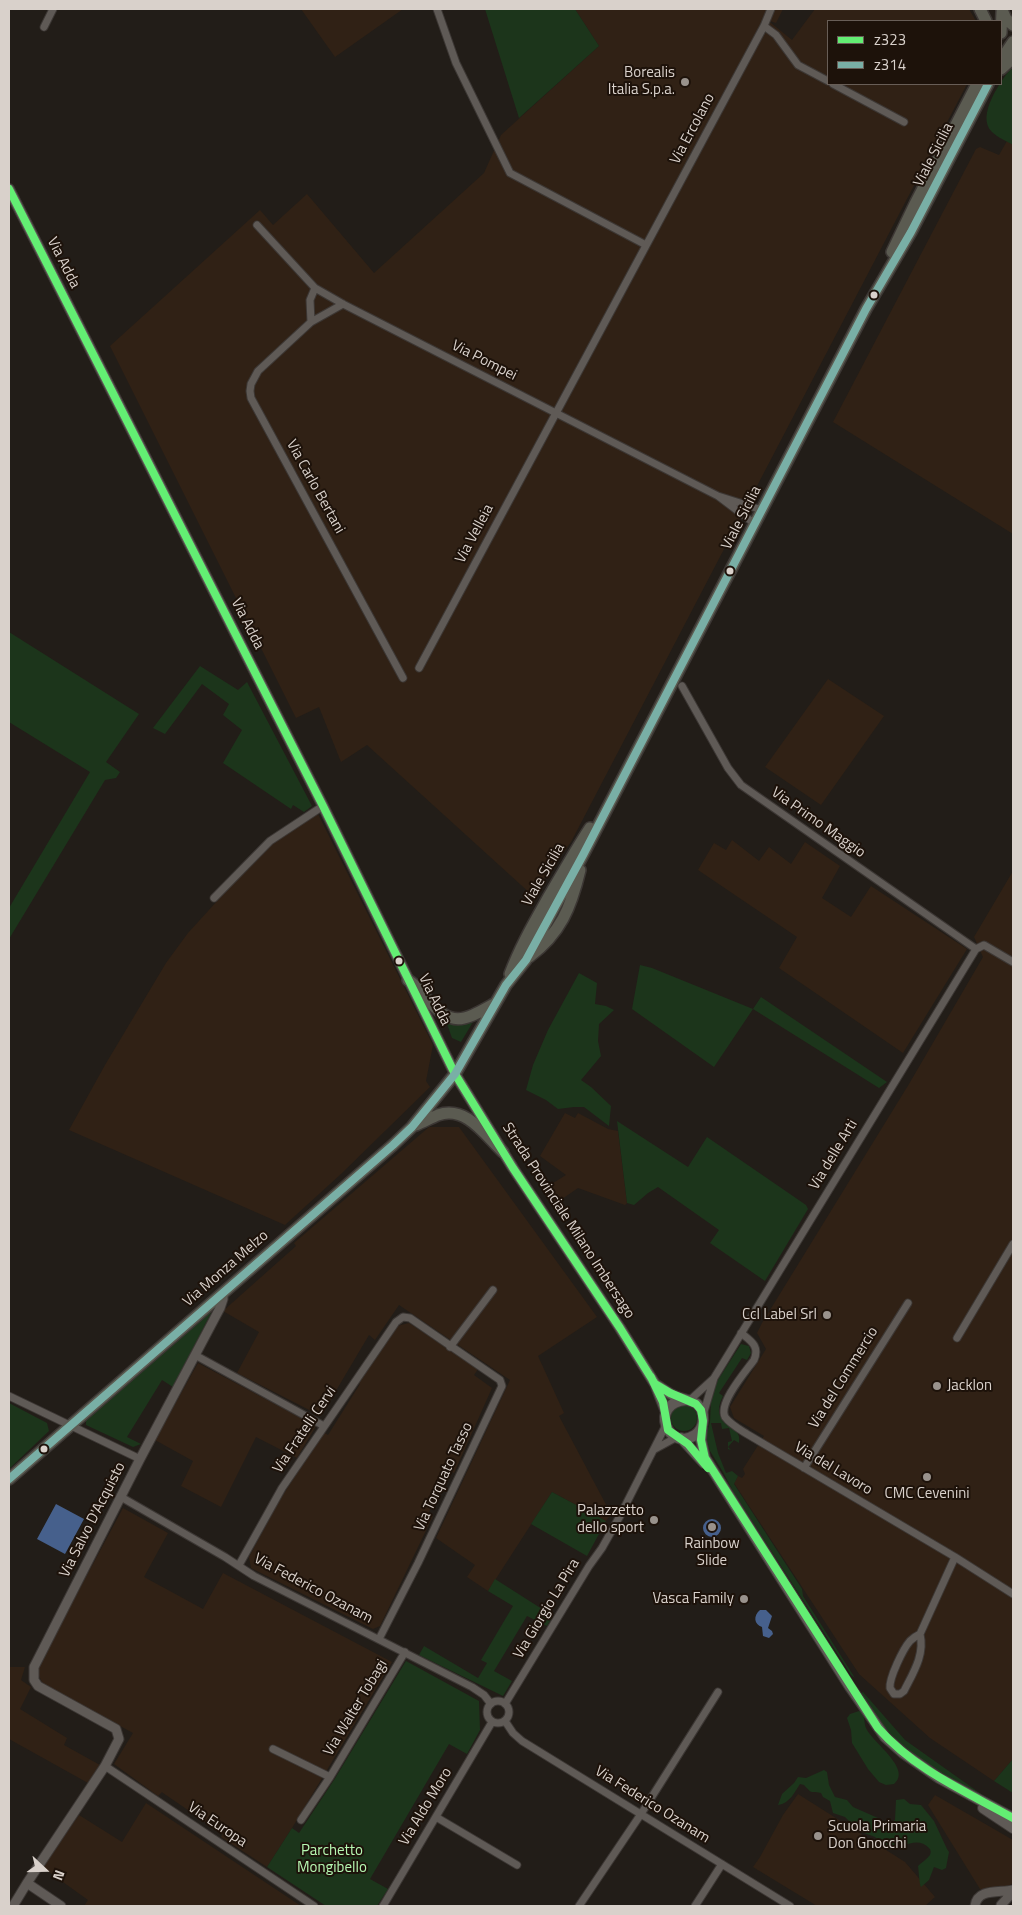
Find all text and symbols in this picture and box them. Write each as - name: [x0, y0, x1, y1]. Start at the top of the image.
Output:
- legend: [827, 20, 1002, 85]
- text: z323: [874, 28, 906, 51]
- text: z314: [874, 53, 906, 76]
- place label: Borealis Italia S.p.a.: [608, 64, 675, 99]
- marker: Borealis Italia S.p.a.: [679, 76, 691, 88]
- street label: Via Ercolano: [667, 91, 719, 167]
- street label: Viale Sicilia: [910, 120, 958, 190]
- street label: Via Adda: [42, 234, 84, 292]
- unlabelled marker: [869, 290, 879, 300]
- street label: Via Pompei: [448, 337, 520, 385]
- street label: Via Carlo Bertani: [282, 437, 348, 537]
- street label: Viale Sicilia: [718, 483, 766, 553]
- street label: Via Velleia: [452, 502, 498, 566]
- unlabelled marker: [725, 566, 735, 576]
- street label: Via Adda: [226, 595, 268, 653]
- street label: Via Primo Maggio: [767, 784, 869, 862]
- street label: Viale Sicilia: [519, 840, 569, 910]
- unlabelled marker: [394, 956, 404, 966]
- street label: Via Adda: [414, 971, 454, 1029]
- street label: Via delle Arti: [806, 1117, 862, 1193]
- street label: Strada Provinciale Milano Imbersago: [498, 1120, 638, 1322]
- street label: Via Monza Melzo: [180, 1227, 272, 1311]
- place label: Ccl Label Srl: [742, 1306, 817, 1324]
- marker: Ccl Label Srl: [821, 1309, 833, 1321]
- street label: Via del Commercio: [806, 1324, 882, 1432]
- place label: Jacklon: [947, 1377, 992, 1395]
- marker: Jacklon: [931, 1380, 943, 1392]
- street label: Via Fratelli Cervi: [269, 1383, 341, 1477]
- street label: Via Torquato Tasso: [411, 1420, 477, 1534]
- street label: Via del Lavoro: [791, 1439, 875, 1499]
- unlabelled marker: [39, 1444, 49, 1454]
- street label: Via Salvo D'Acquisto: [56, 1459, 130, 1581]
- marker: CMC Cevenini: [921, 1471, 933, 1483]
- place label: CMC Cevenini: [884, 1485, 970, 1503]
- place label: Palazzetto dello sport: [577, 1502, 644, 1537]
- marker: Palazzetto dello sport: [648, 1514, 660, 1526]
- marker: Rainbow Slide: [706, 1521, 718, 1533]
- place label: Rainbow Slide: [684, 1535, 740, 1570]
- street label: Via Federico Ozanam: [250, 1550, 376, 1628]
- street label: Via Giorgio La Pira: [510, 1556, 584, 1662]
- place label: Vasca Family: [652, 1590, 734, 1608]
- marker: Vasca Family: [738, 1593, 750, 1605]
- street label: Via Walter Tobagi: [320, 1657, 392, 1759]
- street label: Via Federico Ozanam: [591, 1762, 713, 1848]
- street label: Via Aldo Moro: [396, 1765, 456, 1849]
- street label: Via Europa: [184, 1799, 250, 1851]
- place label: Scuola Primaria Don Gnocchi: [828, 1818, 926, 1853]
- marker: Scuola Primaria Don Gnocchi: [812, 1830, 824, 1842]
- park label: Parchetto Mongibello: [297, 1842, 367, 1877]
- north arrow: [20, 1845, 70, 1895]
- text: N: [48, 1867, 71, 1884]

